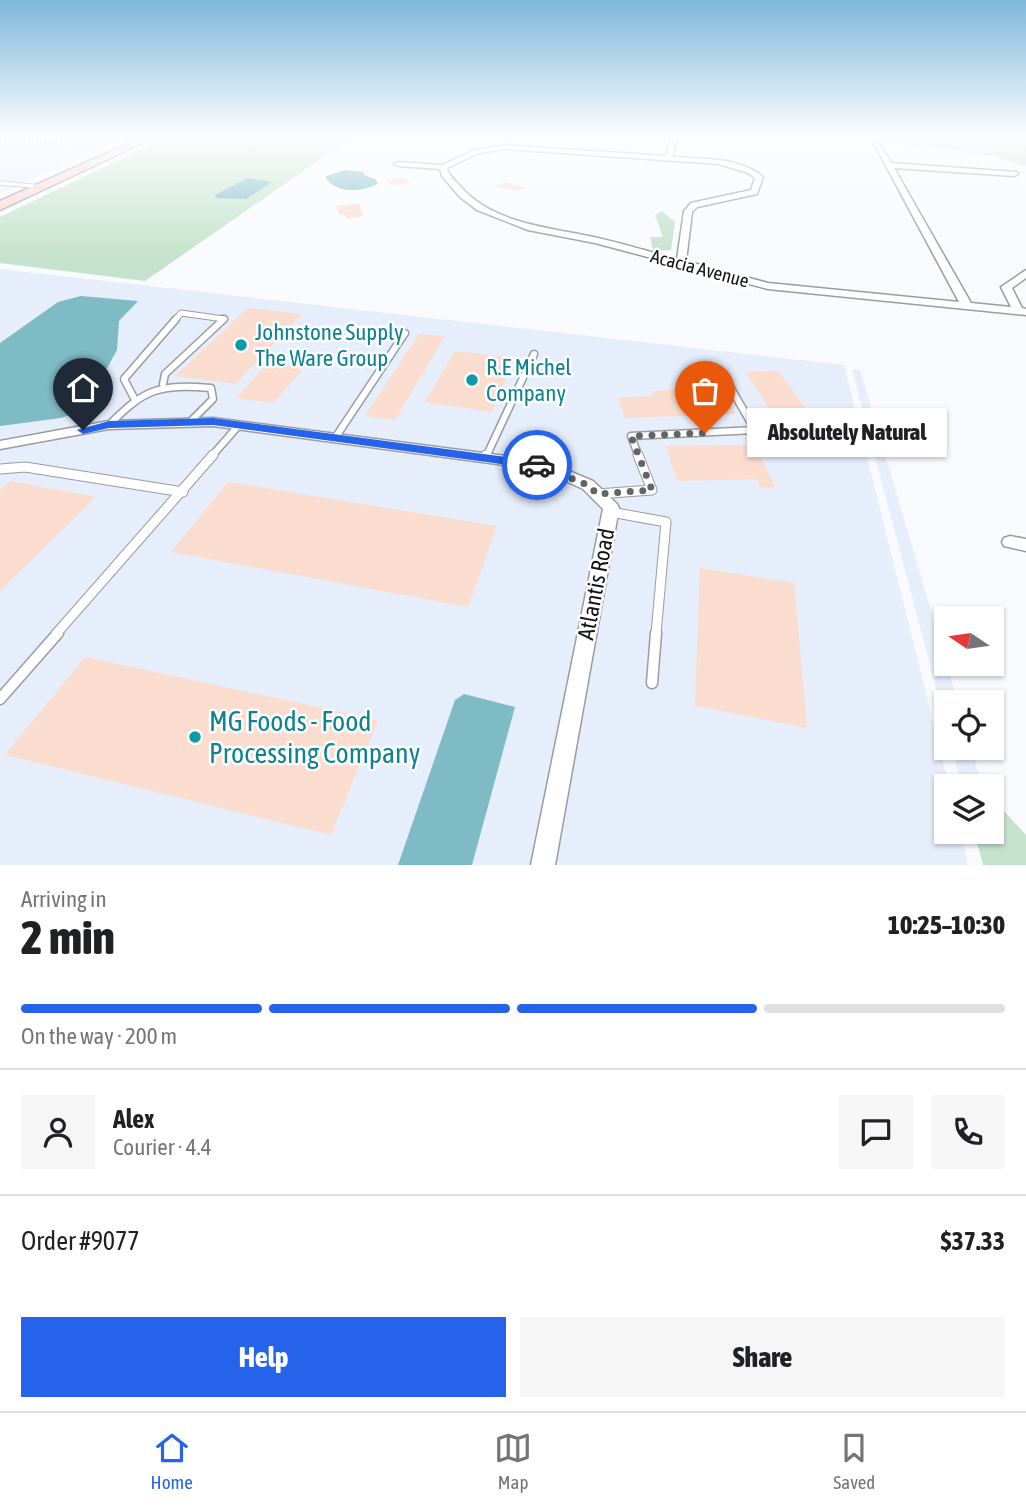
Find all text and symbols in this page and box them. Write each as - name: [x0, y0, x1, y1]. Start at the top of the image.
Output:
- street label: Acacia Avenue: [649, 244, 751, 292]
- place label: Johnstone Supply The Ware Group: [255, 319, 403, 371]
- marker: Johnstone Supply The Ware Group: [233, 337, 249, 353]
- place label: R.E Michel Company: [486, 354, 571, 406]
- pin: [53, 358, 113, 430]
- pin: [675, 361, 735, 433]
- icon: home: [64, 369, 102, 407]
- marker: R.E Michel Company: [464, 372, 480, 388]
- icon: bag: [686, 372, 724, 410]
- callout: Absolutely Natural: [747, 408, 946, 458]
- text: Absolutely Natural: [768, 419, 926, 445]
- courier: [502, 430, 572, 500]
- icon: car: [518, 446, 556, 484]
- street label: Atlantis Road: [572, 526, 620, 642]
- north arrow: [934, 606, 1004, 676]
- map controls: [934, 606, 1004, 844]
- button: locate: [934, 690, 1004, 760]
- place label: MG Foods - Food Processing Company: [209, 705, 420, 769]
- marker: MG Foods - Food Processing Company: [187, 729, 203, 745]
- button: layers: [934, 774, 1004, 844]
- text: Arriving in: [21, 886, 107, 912]
- text: 10:25–10:30: [888, 910, 1005, 940]
- text: 2 min: [21, 911, 115, 964]
- text: On the way · 200 m: [21, 1023, 177, 1049]
- button: person: [21, 1095, 95, 1169]
- button: chat: [839, 1095, 913, 1169]
- button: phone: [931, 1095, 1005, 1169]
- text: Alex: [113, 1104, 154, 1134]
- text: Courier · 4.4: [113, 1134, 212, 1160]
- text: Order #9077: [21, 1226, 140, 1256]
- text: $37.33: [941, 1226, 1005, 1256]
- button: Help: [21, 1317, 506, 1397]
- button: Share: [520, 1317, 1005, 1397]
- tab: Home: [151, 1429, 193, 1493]
- tab: Map: [494, 1429, 532, 1493]
- tab: Saved: [833, 1429, 875, 1493]

